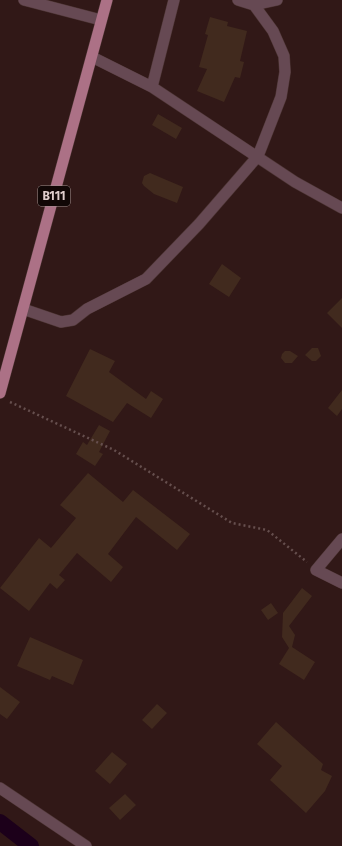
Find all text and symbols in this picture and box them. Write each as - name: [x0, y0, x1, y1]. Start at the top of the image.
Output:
- road number: B111: [38, 186, 70, 206]

